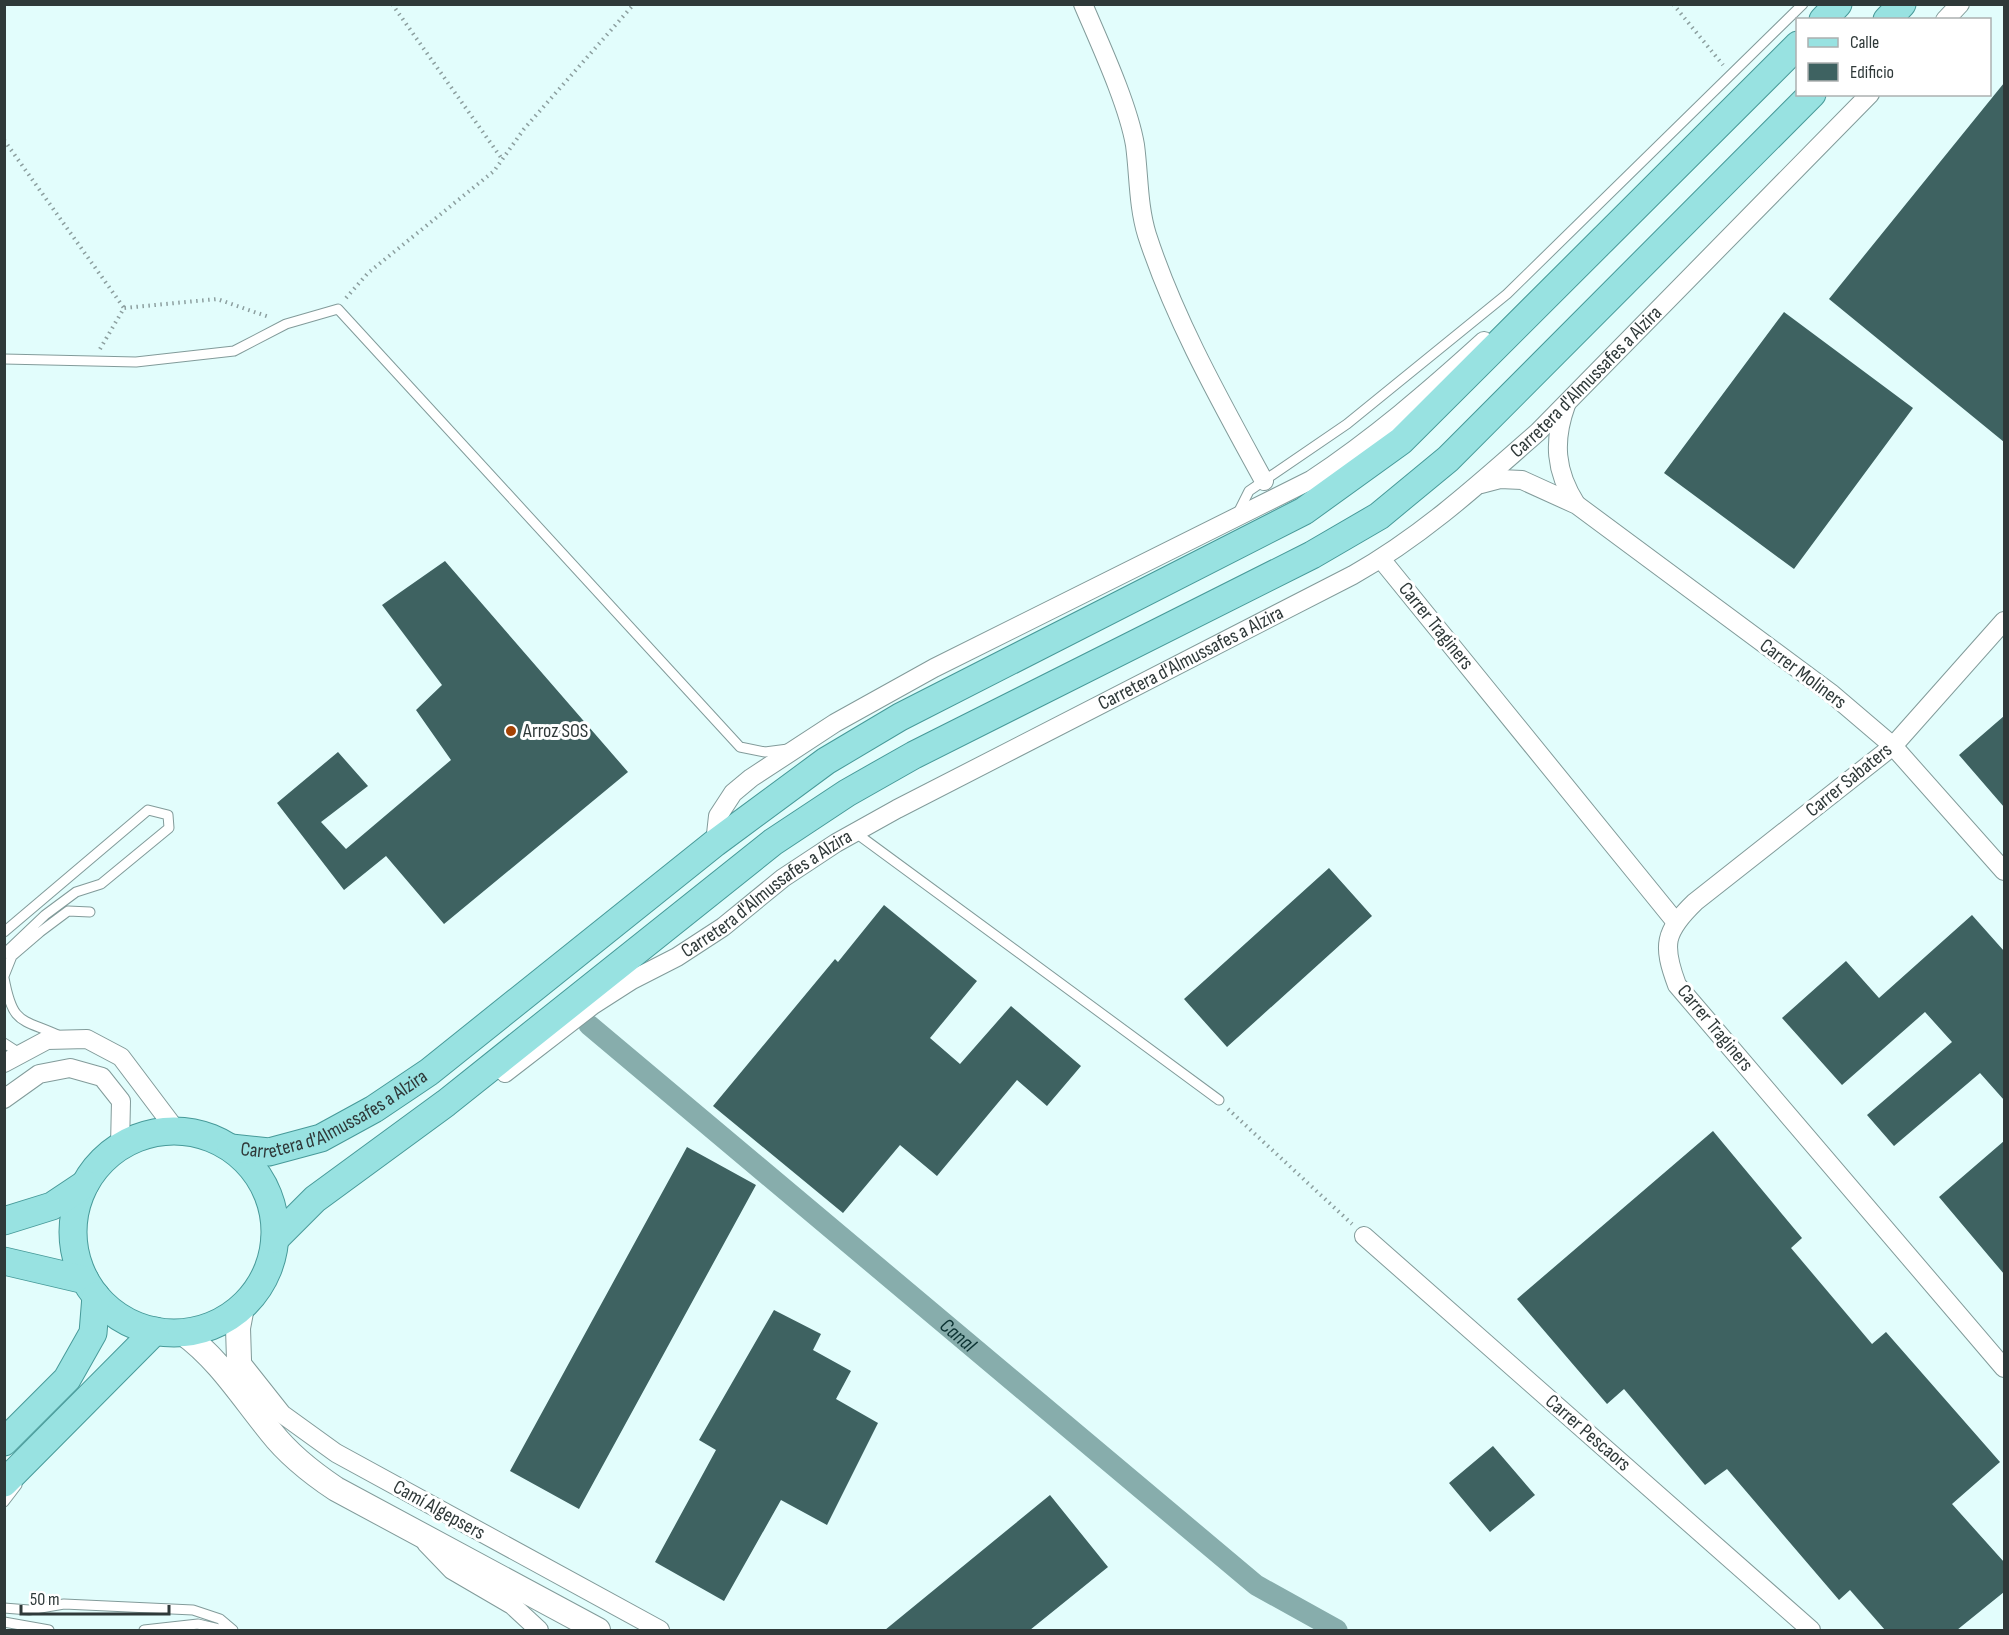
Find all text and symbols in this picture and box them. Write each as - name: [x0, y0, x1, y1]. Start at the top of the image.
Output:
- legend: [1796, 18, 1991, 96]
- text: Calle: [1850, 32, 1879, 53]
- text: Edificio: [1850, 62, 1894, 83]
- street label: Carretera d'Almussafes a Alzira: [1505, 301, 1667, 463]
- street label: Carrer Traginers: [1393, 577, 1479, 675]
- street label: Carretera d'Almussafes a Alzira: [1094, 601, 1287, 716]
- street label: Carrer Moliners: [1755, 634, 1851, 714]
- place label: Arroz SOS: [522, 719, 588, 743]
- marker: Arroz SOS: [504, 724, 518, 738]
- street label: Carrer Sabaters: [1801, 738, 1897, 822]
- street label: Carretera d'Almussafes a Alzira: [677, 825, 856, 963]
- street label: Carrer Traginers: [1672, 980, 1758, 1076]
- street label: Carretera d'Almussafes a Alzira: [239, 1064, 432, 1164]
- water label: Canal: [935, 1313, 982, 1358]
- street label: Carrer Pescaors: [1540, 1389, 1636, 1477]
- street label: Camí Algepsers: [389, 1475, 489, 1545]
- scale bar: [21, 1578, 170, 1616]
- text: 50 m: [30, 1589, 60, 1610]

